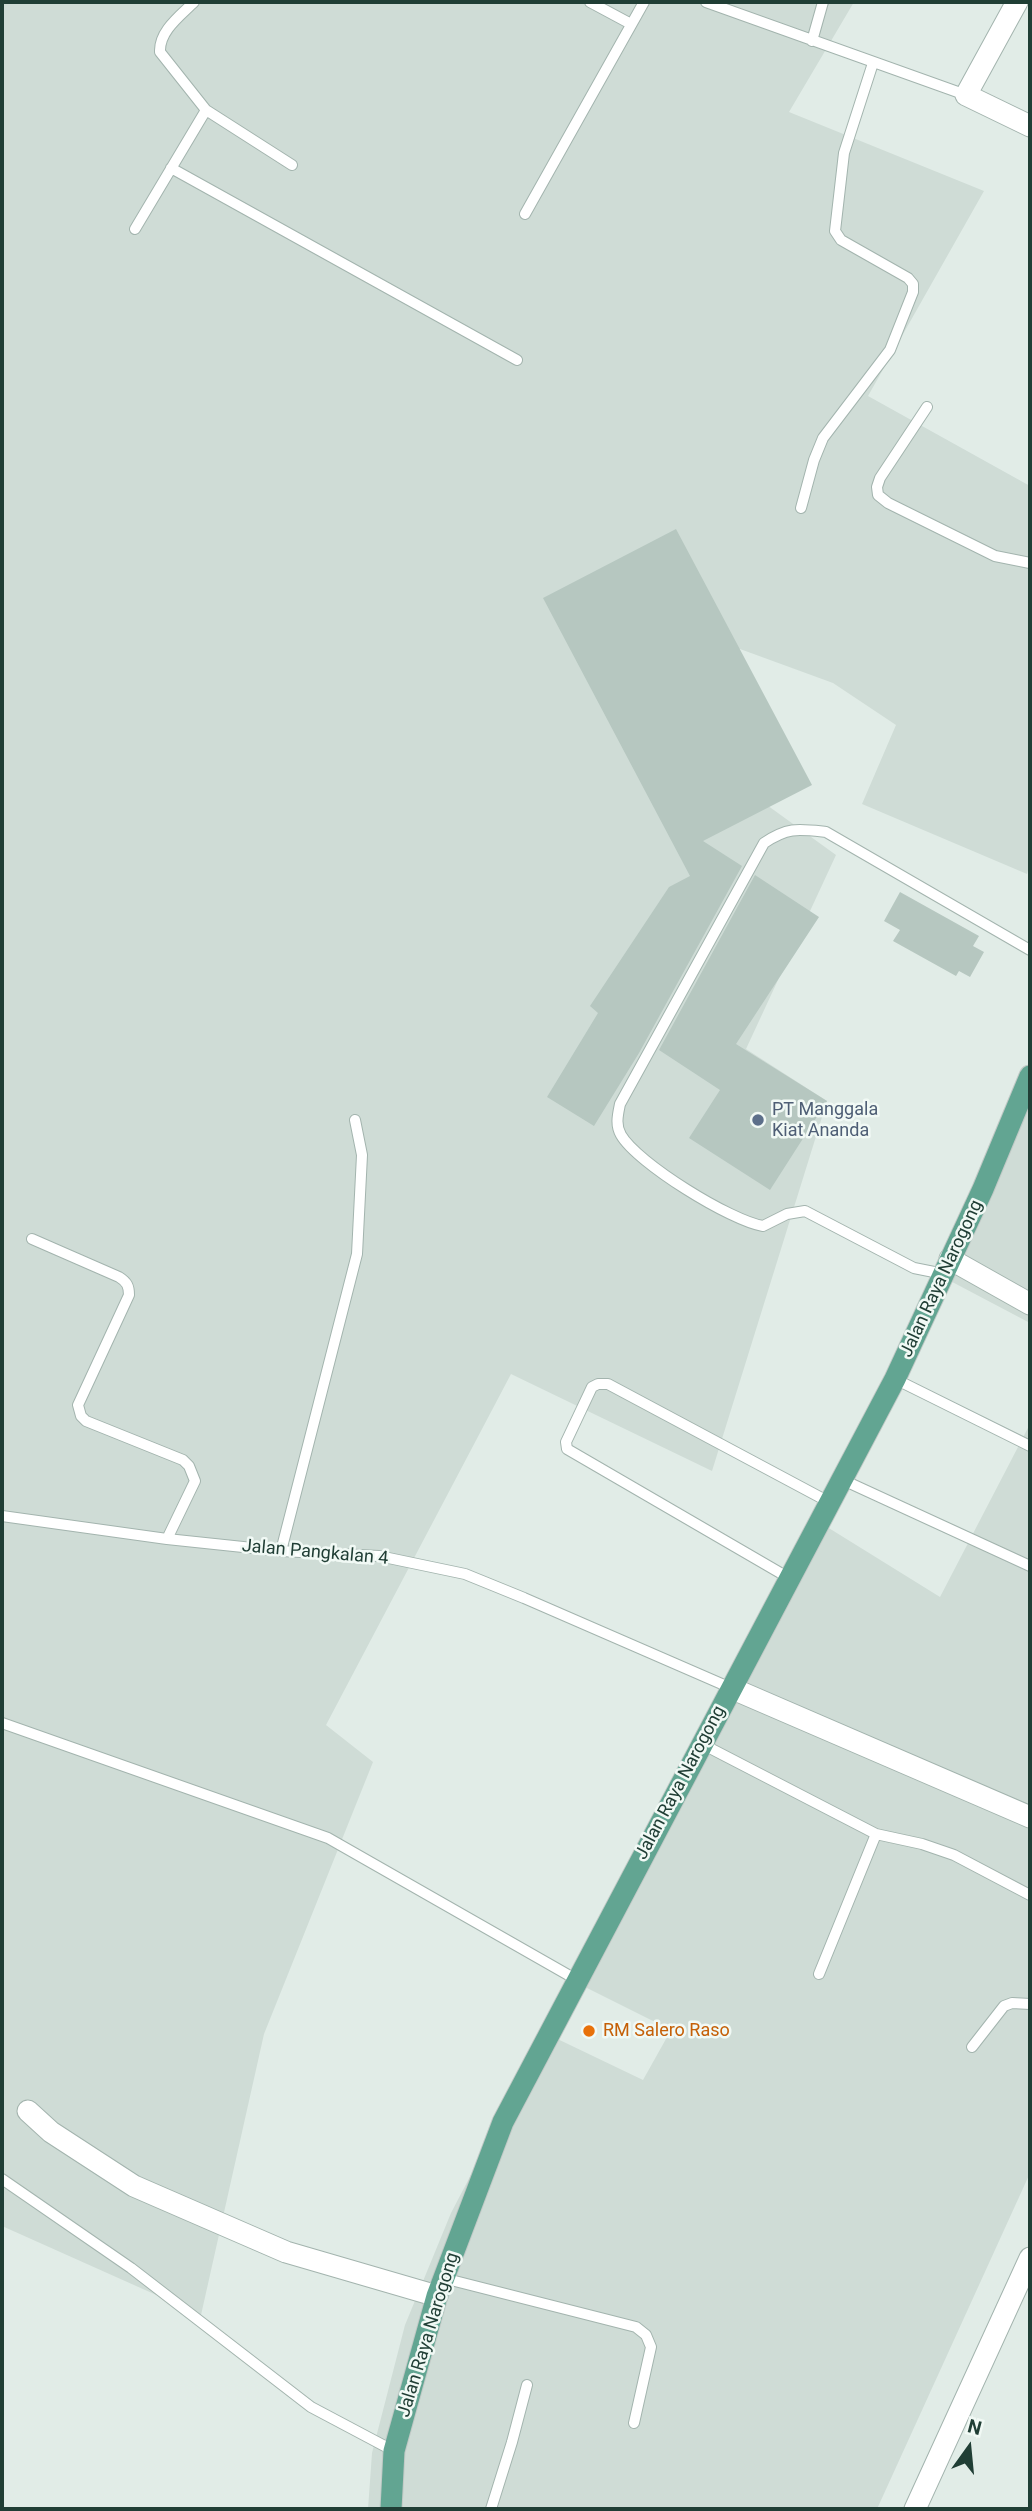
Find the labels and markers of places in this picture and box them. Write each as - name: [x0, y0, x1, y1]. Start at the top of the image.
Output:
- place label: PT Manggala Kiat Ananda: [772, 1099, 878, 1142]
- marker: PT Manggala Kiat Ananda: [750, 1112, 766, 1128]
- place label: RM Salero Raso: [603, 2020, 730, 2042]
- marker: RM Salero Raso: [581, 2023, 597, 2039]

